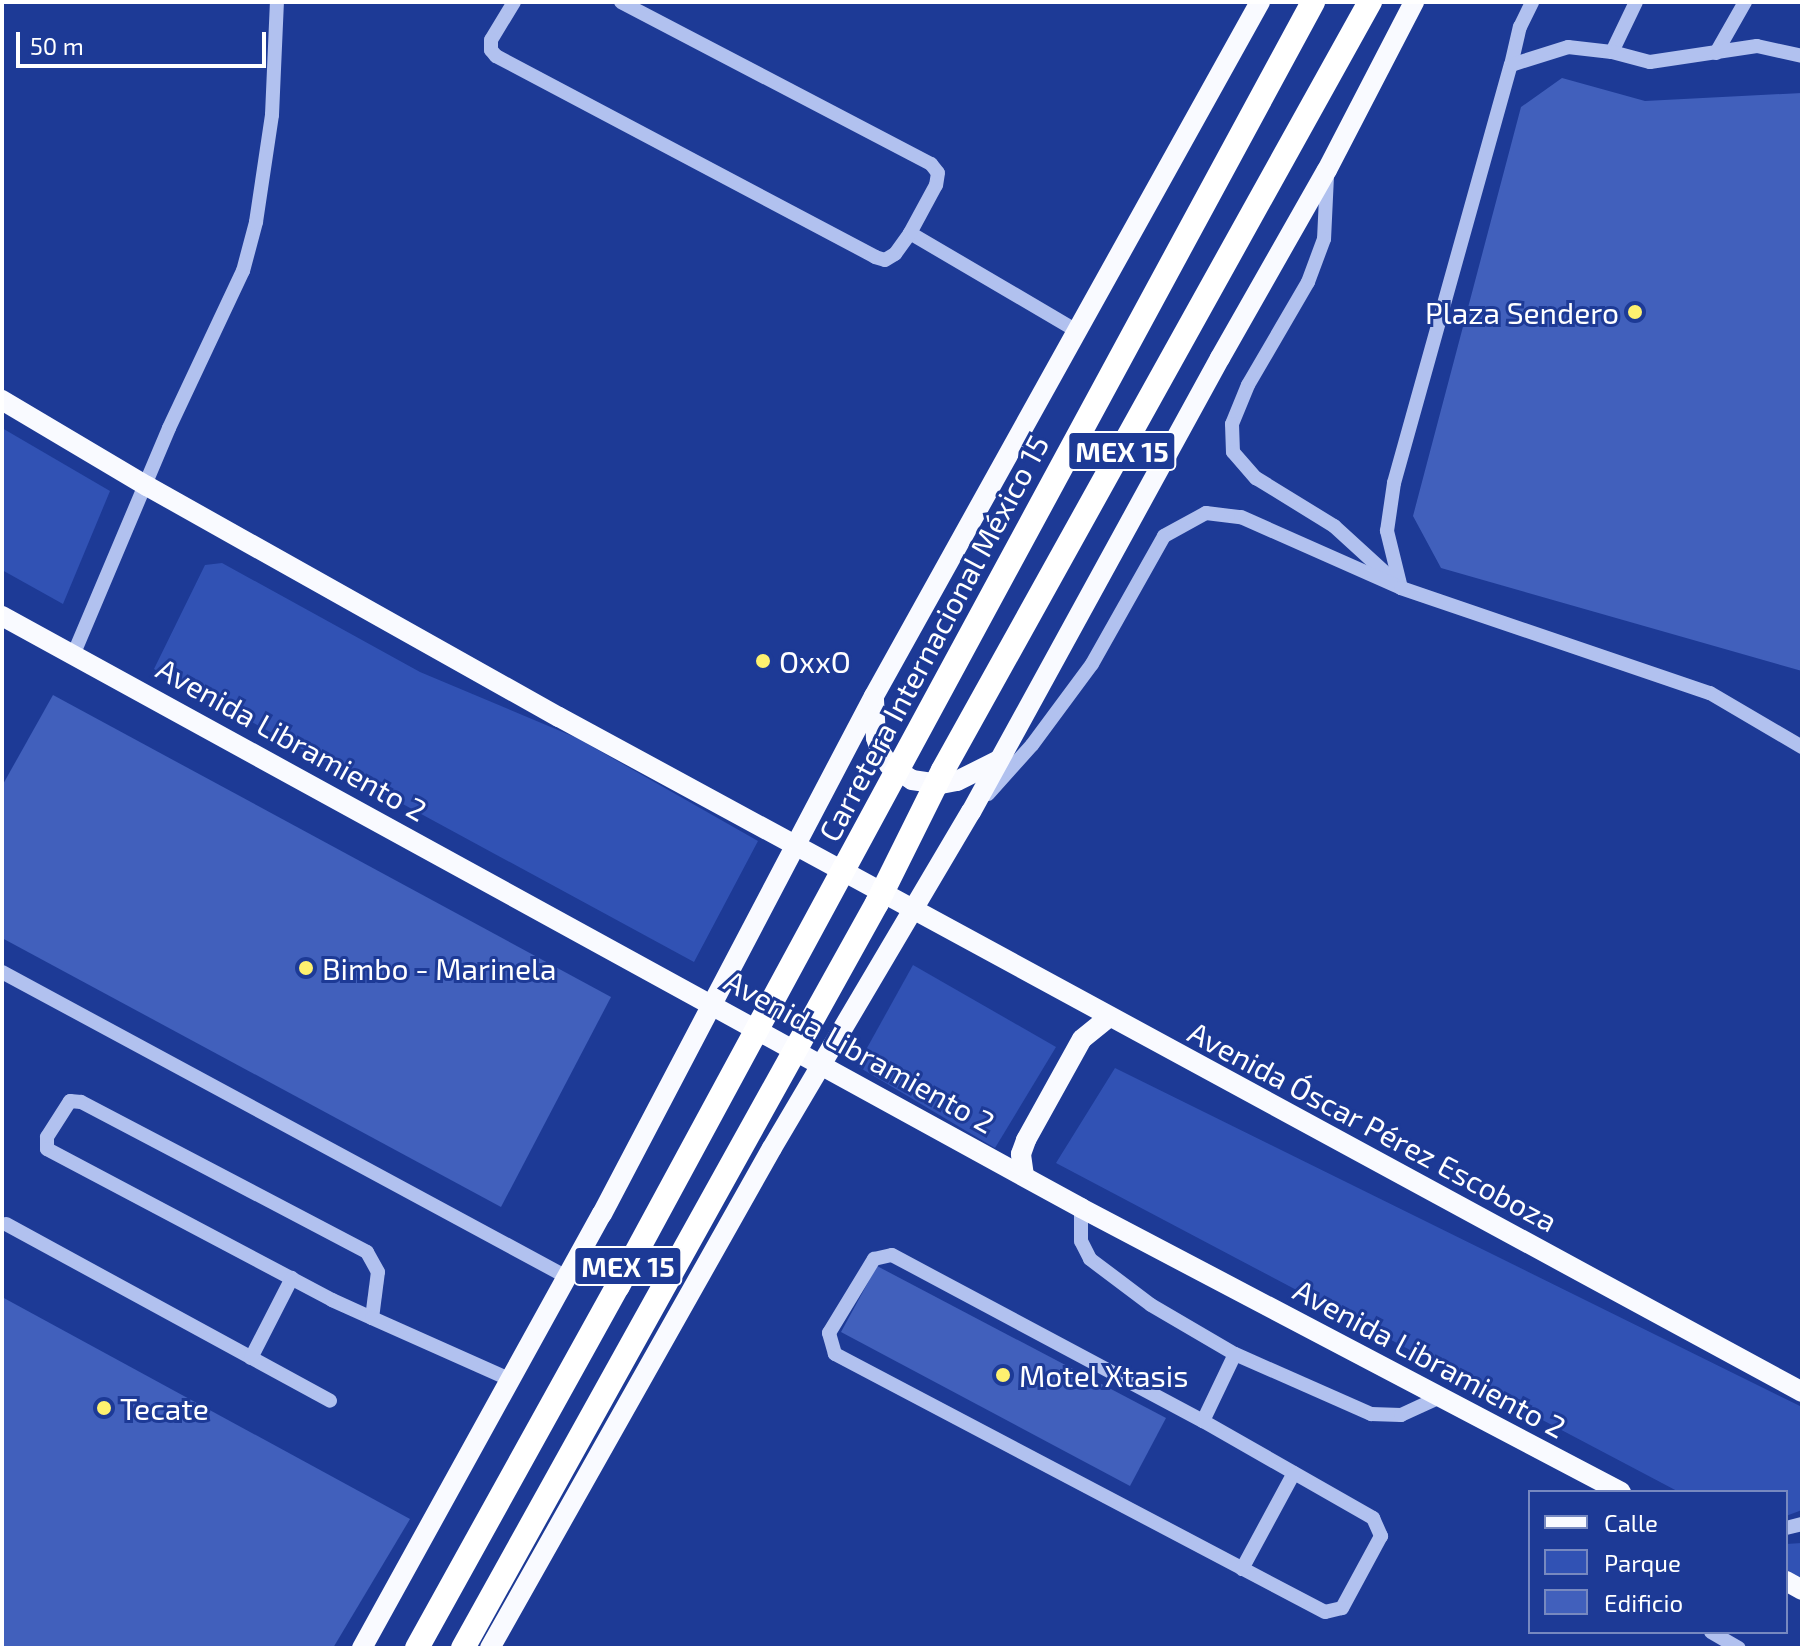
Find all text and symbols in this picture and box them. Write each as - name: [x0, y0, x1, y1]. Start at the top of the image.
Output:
- scale bar: [20, 16, 270, 66]
- text: 50 m: [30, 31, 84, 60]
- place label: Plaza Sendero: [1425, 294, 1619, 330]
- marker: Plaza Sendero: [1626, 303, 1644, 321]
- road number: MEX 15: [1066, 427, 1178, 475]
- street label: Carretera Internacional México 15: [810, 429, 1056, 847]
- place label: OxxO: [779, 643, 851, 679]
- street label: Avenida Libramiento 2: [151, 650, 433, 828]
- marker: OxxO: [754, 652, 772, 670]
- place label: Bimbo - Marinela: [322, 950, 556, 986]
- marker: Bimbo - Marinela: [297, 959, 315, 977]
- street label: Avenida Libramiento 2: [719, 962, 1001, 1140]
- street label: Avenida Óscar Pérez Escoboza: [1182, 1013, 1564, 1239]
- road number: MEX 15: [572, 1242, 684, 1290]
- street label: Avenida Libramiento 2: [1288, 1271, 1572, 1445]
- place label: Motel Xtasis: [1019, 1357, 1189, 1393]
- marker: Motel Xtasis: [994, 1366, 1012, 1384]
- place label: Tecate: [120, 1390, 209, 1426]
- marker: Tecate: [95, 1399, 113, 1417]
- legend: [1528, 1490, 1788, 1634]
- text: Calle: [1604, 1508, 1658, 1537]
- text: Parque: [1604, 1548, 1681, 1577]
- text: Edificio: [1604, 1588, 1683, 1617]

